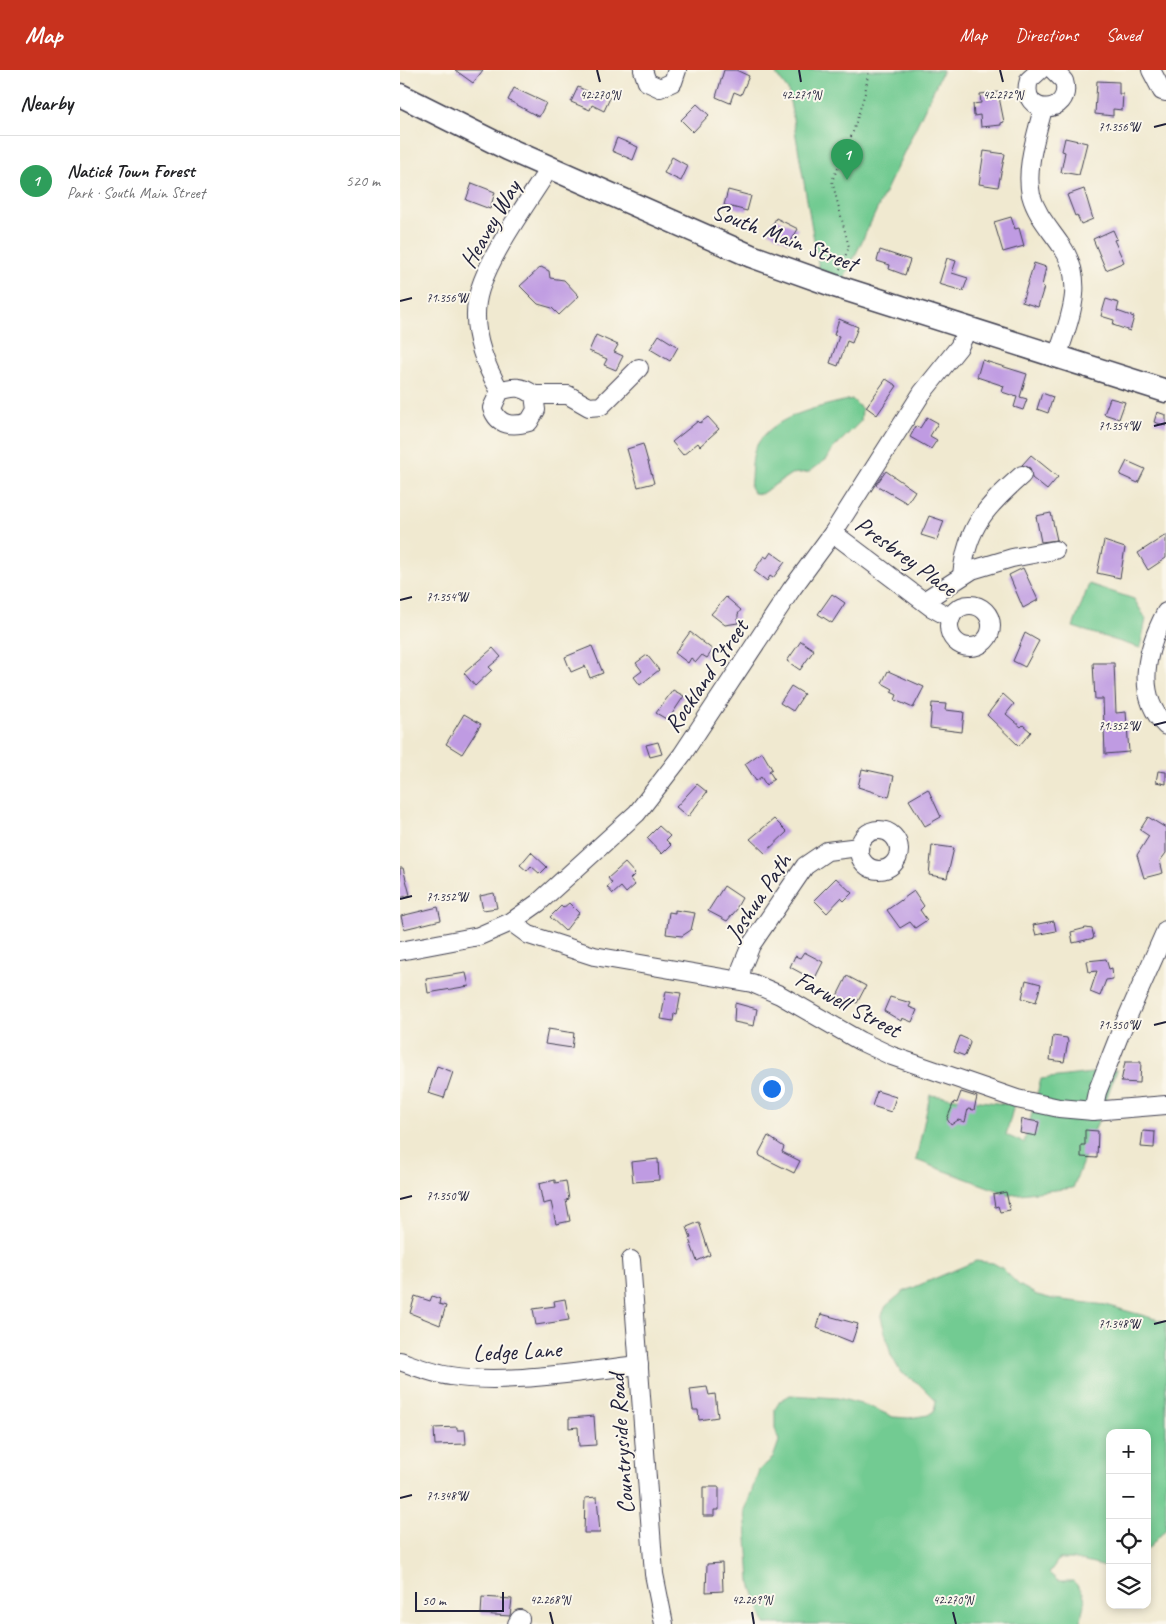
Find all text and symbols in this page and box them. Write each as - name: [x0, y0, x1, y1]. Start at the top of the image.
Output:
- text: Map: [25, 20, 62, 50]
- text: Map: [960, 24, 987, 46]
- text: Directions: [1015, 24, 1078, 46]
- text: Saved: [1106, 24, 1141, 46]
- text: 42.270°N: [580, 87, 622, 103]
- text: 42.271°N: [781, 87, 823, 103]
- text: 42.272°N: [983, 87, 1025, 103]
- text: Nearby: [20, 90, 73, 116]
- text: 71.356°W: [1098, 119, 1142, 135]
- pin: 1: [831, 139, 863, 180]
- text: Natick Town Forest: [67, 159, 195, 183]
- text: 1: [32, 171, 40, 191]
- text: 520 m: [346, 171, 380, 191]
- street label: Heavey Way: [453, 173, 528, 273]
- text: Park · South Main Street: [67, 183, 205, 203]
- street label: South Main Street: [708, 196, 865, 280]
- text: 71.356°W: [426, 290, 470, 306]
- text: 71.354°W: [1098, 418, 1142, 434]
- street label: Presbrey Place: [849, 509, 964, 604]
- text: 71.354°W: [426, 589, 470, 605]
- street label: Rockland Street: [657, 612, 756, 738]
- text: 71.352°W: [1098, 718, 1142, 734]
- street label: Joshua Path: [717, 846, 799, 947]
- text: 71.352°W: [426, 889, 470, 905]
- street label: Farwell Street: [790, 964, 908, 1045]
- text: 71.350°W: [1098, 1017, 1142, 1033]
- your location: [759, 1076, 785, 1102]
- text: 71.350°W: [426, 1188, 470, 1204]
- text: 71.348°W: [1098, 1316, 1142, 1332]
- street label: Ledge Lane: [472, 1334, 564, 1368]
- street label: Countryside Road: [601, 1369, 641, 1515]
- map controls: [1106, 1429, 1151, 1609]
- button: +: [1106, 1429, 1151, 1474]
- button: −: [1106, 1474, 1151, 1519]
- text: 71.348°W: [426, 1488, 470, 1504]
- button: locate: [1106, 1519, 1151, 1564]
- button: layers: [1106, 1564, 1151, 1609]
- scale bar: [415, 1589, 504, 1612]
- text: 50 m: [422, 1592, 446, 1609]
- text: 42.268°N: [530, 1592, 572, 1608]
- text: 42.269°N: [732, 1592, 774, 1608]
- text: 42.270°N: [933, 1592, 975, 1608]

